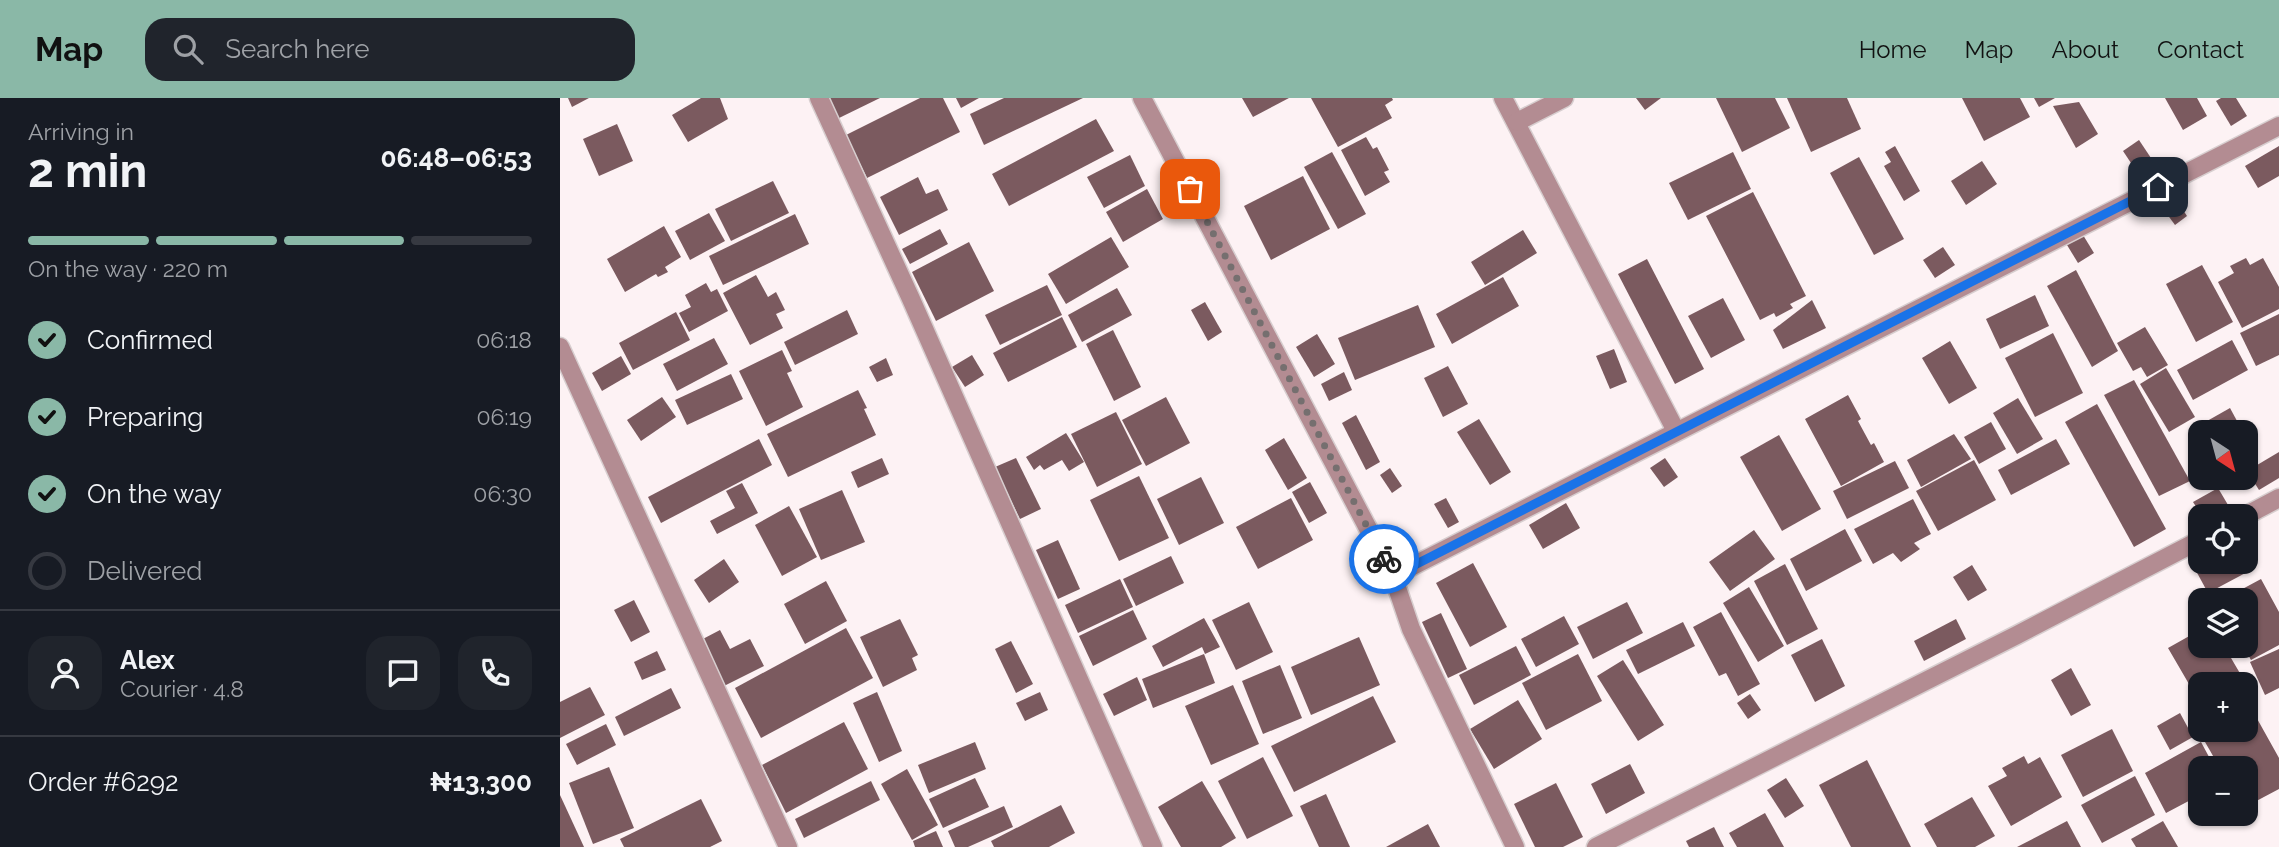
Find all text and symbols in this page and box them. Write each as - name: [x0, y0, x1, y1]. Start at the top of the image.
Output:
- search box: [145, 18, 635, 81]
- text: Map: [35, 30, 103, 69]
- icon: search: [169, 30, 207, 68]
- text: Search here: [225, 34, 370, 64]
- text: Home: [1859, 35, 1927, 64]
- text: Map: [1965, 35, 2013, 64]
- text: About: [2051, 35, 2119, 64]
- text: Contact: [2157, 35, 2244, 64]
- text: Arriving in: [28, 118, 134, 145]
- text: 06:48–06:53: [381, 143, 532, 173]
- text: 2 min: [28, 144, 147, 198]
- pin: [2128, 157, 2188, 217]
- pin: [1160, 159, 1220, 219]
- icon: home: [2139, 168, 2177, 206]
- icon: bag: [1171, 170, 1209, 208]
- text: On the way · 220 m: [28, 255, 228, 282]
- icon: check: [28, 321, 66, 359]
- text: Confirmed: [87, 325, 213, 355]
- text: 06:18: [476, 326, 532, 353]
- icon: check: [28, 398, 66, 436]
- text: Preparing: [87, 402, 203, 432]
- text: 06:19: [476, 403, 532, 430]
- north arrow: [2188, 420, 2258, 490]
- map controls: [2188, 420, 2258, 826]
- icon: check: [28, 475, 66, 513]
- text: On the way: [87, 479, 222, 509]
- text: 06:30: [473, 480, 532, 507]
- button: locate: [2188, 504, 2258, 574]
- courier: [1349, 524, 1419, 594]
- icon: bike: [1365, 540, 1403, 578]
- text: Delivered: [87, 556, 202, 586]
- button: layers: [2188, 588, 2258, 658]
- button: person: [28, 636, 102, 710]
- button: chat: [366, 636, 440, 710]
- button: phone: [458, 636, 532, 710]
- text: Alex: [120, 645, 175, 675]
- button: +: [2188, 672, 2258, 742]
- text: Courier · 4.8: [120, 675, 244, 702]
- button: −: [2188, 756, 2258, 826]
- text: Order #6292: [28, 767, 178, 797]
- text: ₦13,300: [430, 767, 532, 797]

